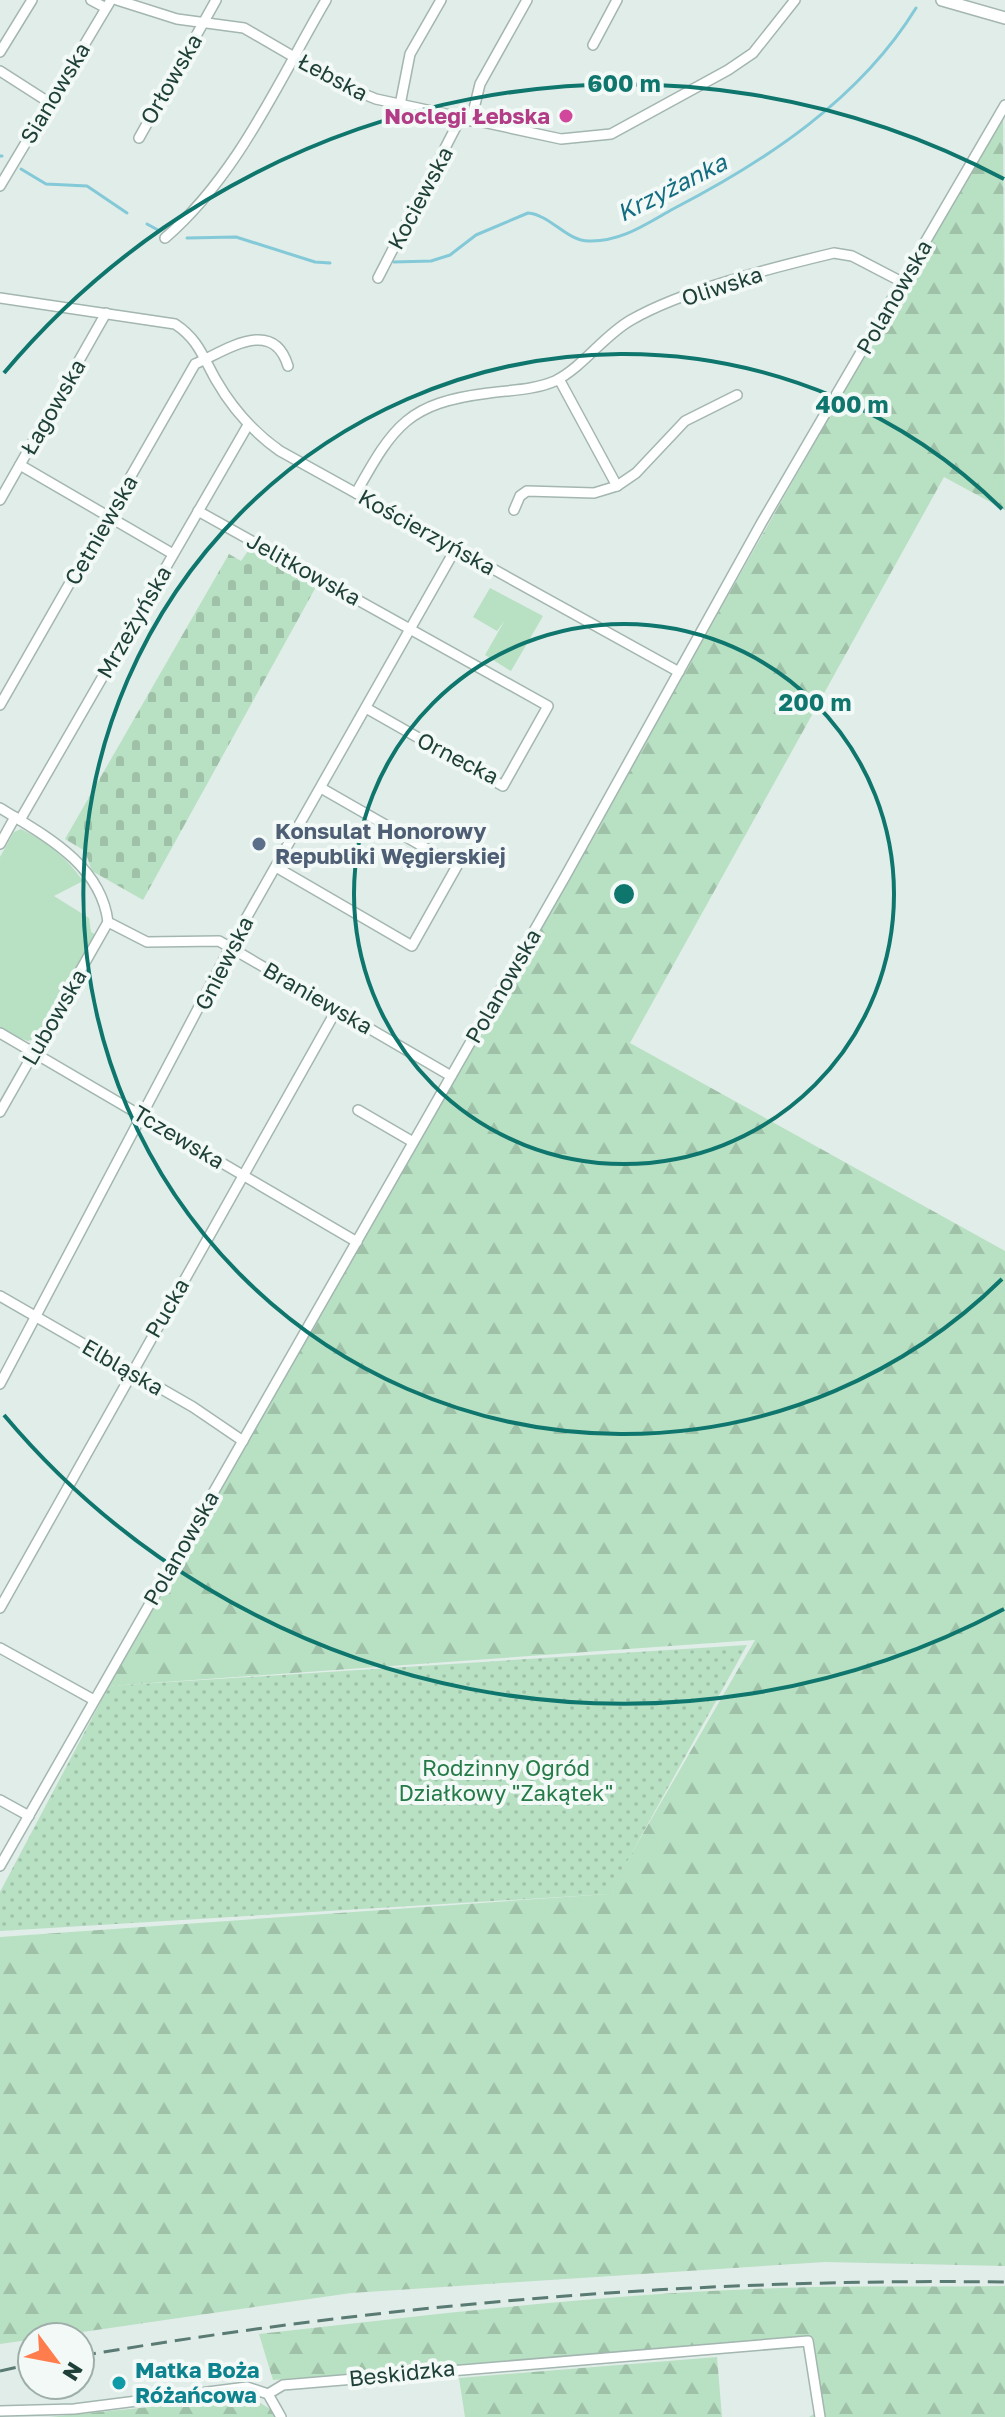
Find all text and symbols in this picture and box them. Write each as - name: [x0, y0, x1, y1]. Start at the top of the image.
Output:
- street label: Orłowska: [134, 29, 207, 129]
- street label: Sianowska: [14, 37, 95, 148]
- street label: Łebska: [294, 47, 373, 106]
- text: 600 m: [587, 68, 661, 97]
- place label: Noclegi Łebska: [384, 102, 550, 129]
- marker: Noclegi Łebska: [557, 107, 575, 125]
- street label: Kociewska: [381, 142, 458, 254]
- water label: Krzyżanka: [611, 146, 733, 228]
- street label: Polanowska: [850, 235, 937, 359]
- street label: Oliwska: [678, 260, 766, 311]
- street label: Łagowska: [14, 354, 91, 460]
- text: 400 m: [815, 389, 889, 418]
- street label: Cetniewska: [58, 470, 143, 590]
- street label: Kościerzyńska: [354, 483, 501, 580]
- street label: Jelitkowska: [243, 526, 366, 611]
- street label: Mrzeżyńska: [91, 561, 177, 683]
- text: 200 m: [779, 687, 851, 716]
- street label: Ornecka: [413, 726, 503, 790]
- place label: Konsulat Honorowy Republiki Węgierskiej: [275, 817, 506, 869]
- marker: Konsulat Honorowy Republiki Węgierskiej: [250, 835, 268, 853]
- centre of rings: [610, 880, 638, 908]
- street label: Gniewska: [188, 911, 259, 1014]
- street label: Polanowska: [459, 924, 546, 1048]
- street label: Braniewska: [259, 955, 378, 1040]
- street label: Lubowska: [15, 964, 92, 1069]
- street label: Tczewska: [129, 1099, 230, 1174]
- street label: Pucka: [139, 1273, 194, 1342]
- street label: Elbląska: [78, 1332, 169, 1401]
- street label: Polanowska: [137, 1486, 224, 1610]
- park label: Rodzinny Ogród Działkowy "Zakątek": [399, 1754, 613, 1806]
- north arrow: [16, 2321, 96, 2401]
- street label: Beskidzka: [347, 2353, 457, 2392]
- place label: Matka Boża Różańcowa: [135, 2356, 260, 2408]
- text: N: [58, 2358, 89, 2386]
- marker: Matka Boża Różańcowa: [110, 2374, 128, 2392]

